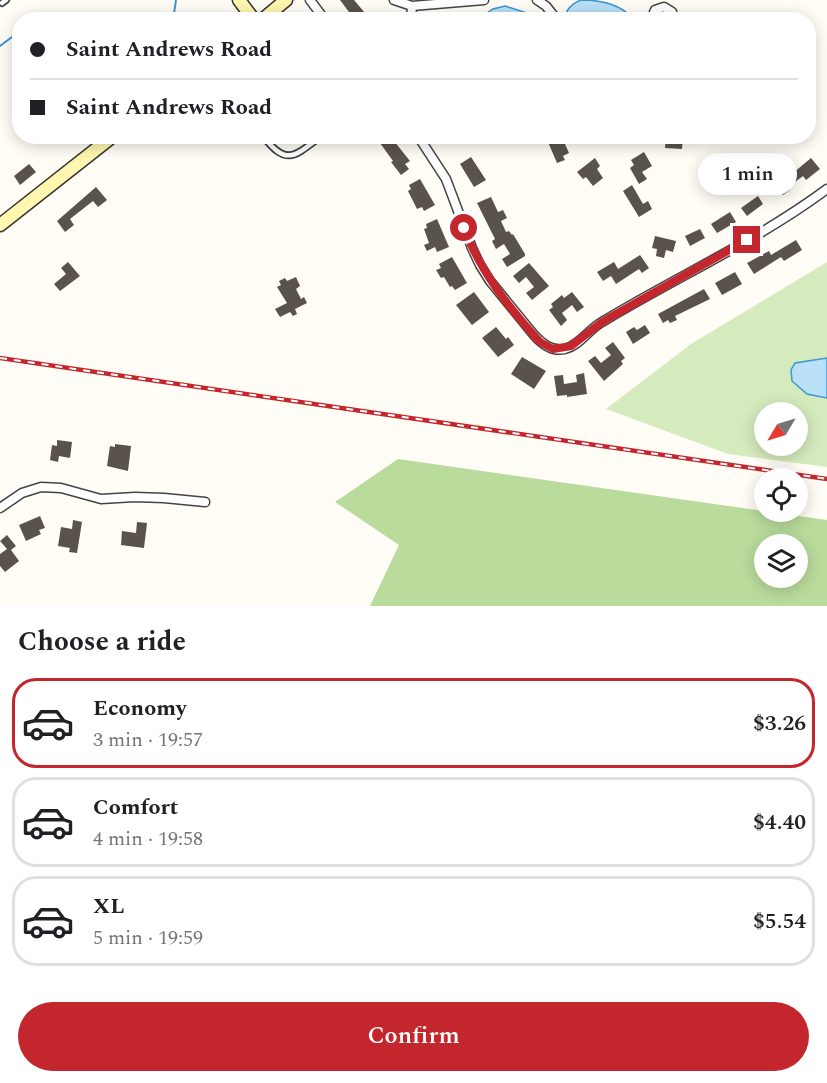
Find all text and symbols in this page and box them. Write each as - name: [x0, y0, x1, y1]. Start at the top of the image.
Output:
- text: Saint Andrews Road: [66, 33, 272, 66]
- text: Saint Andrews Road: [66, 91, 272, 124]
- callout: 1 min: [698, 153, 796, 195]
- text: 1 min: [722, 159, 773, 189]
- route start: [450, 214, 477, 241]
- route end: [733, 226, 760, 253]
- north arrow: [754, 402, 808, 456]
- map controls: [754, 402, 808, 588]
- button: locate: [754, 468, 808, 522]
- button: layers: [754, 534, 808, 588]
- text: Choose a ride: [18, 621, 186, 663]
- text: Economy: [93, 692, 186, 725]
- icon: car: [21, 696, 75, 750]
- text: $3.26: [753, 707, 806, 740]
- text: 3 min · 19:57: [93, 725, 203, 755]
- text: Comfort: [93, 791, 178, 824]
- icon: car: [21, 795, 75, 849]
- text: $4.40: [753, 806, 806, 839]
- text: 4 min · 19:58: [93, 824, 203, 854]
- text: XL: [93, 890, 124, 923]
- icon: car: [21, 894, 75, 948]
- text: $5.54: [753, 905, 806, 938]
- text: 5 min · 19:59: [93, 923, 203, 953]
- button: Confirm: [18, 1002, 809, 1071]

